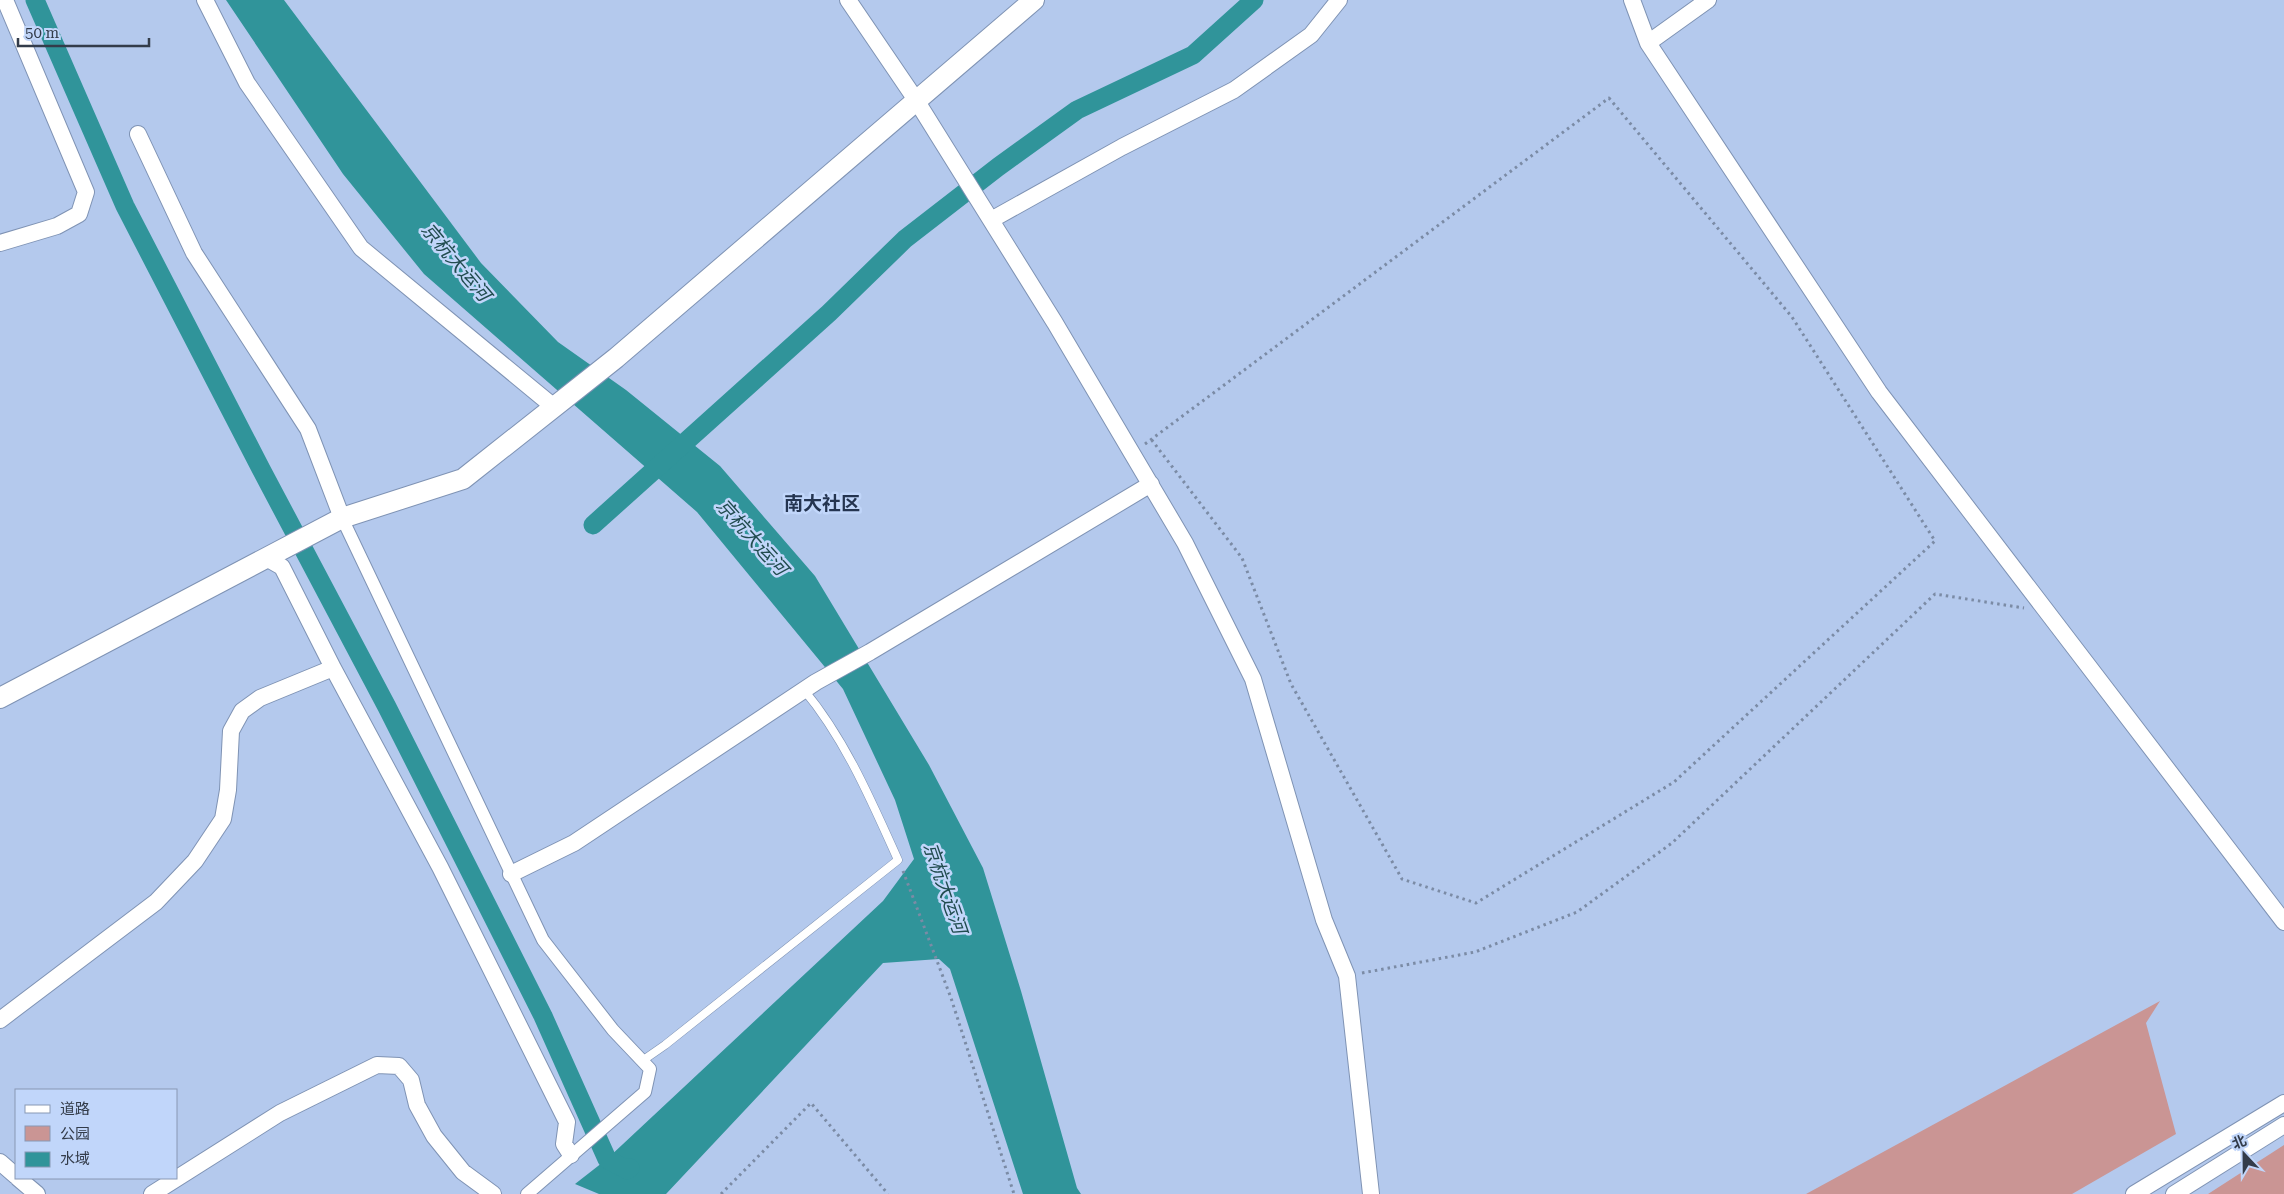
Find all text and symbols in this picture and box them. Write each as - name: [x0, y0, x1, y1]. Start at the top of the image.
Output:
- scale bar: [18, 15, 149, 47]
- text: 50 m: [25, 24, 60, 42]
- water label: 京杭大运河: [417, 218, 498, 309]
- district label: 南大社区: [784, 492, 860, 515]
- water label: 京杭大运河: [712, 494, 795, 583]
- water label: 京杭大运河: [919, 839, 973, 940]
- legend: [15, 1089, 178, 1179]
- text: 道路: [60, 1100, 90, 1118]
- text: 公园: [60, 1125, 90, 1143]
- north arrow: [2219, 1129, 2269, 1179]
- text: 北: [2230, 1132, 2249, 1152]
- text: 水域: [60, 1150, 90, 1168]

